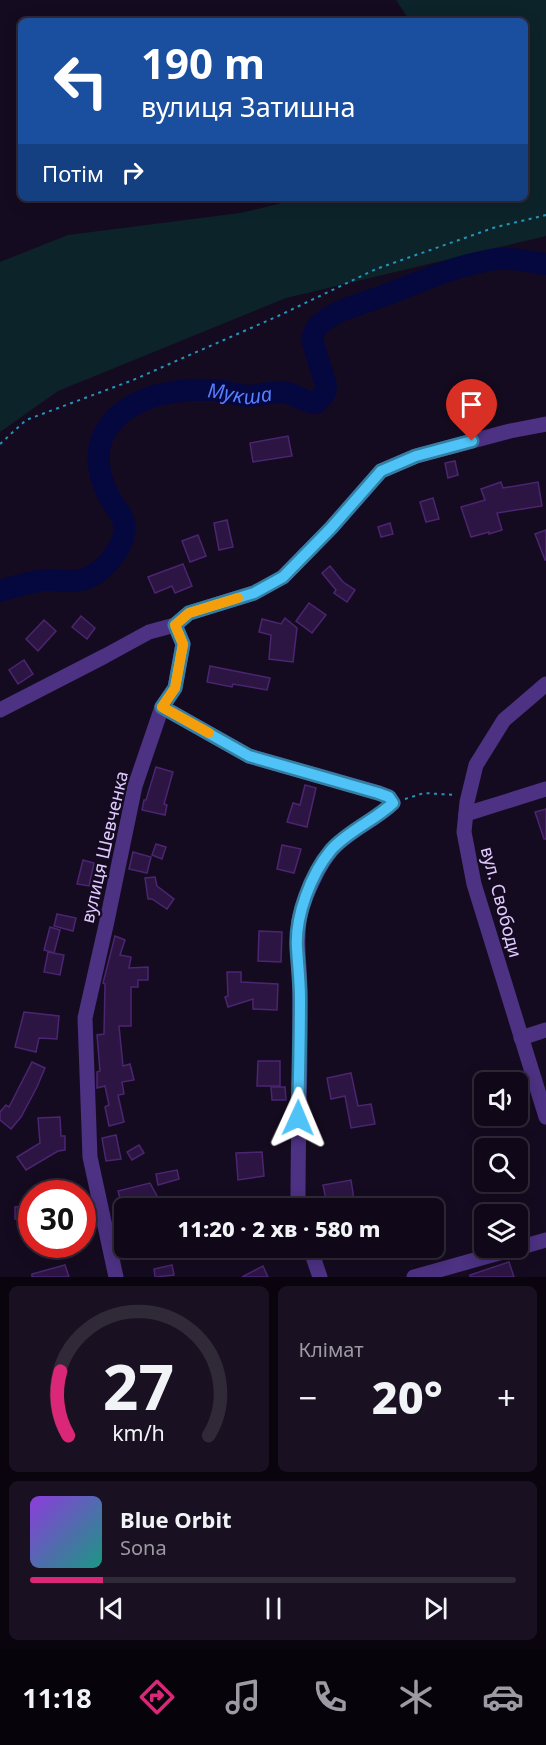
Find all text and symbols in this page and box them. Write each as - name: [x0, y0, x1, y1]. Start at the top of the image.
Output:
- text: 190 m: [141, 34, 265, 91]
- icon: left: [42, 42, 120, 120]
- text: вулиця Затишна: [141, 88, 355, 125]
- icon: right: [116, 156, 149, 189]
- text: Потім: [42, 158, 104, 188]
- water label: Мукша: [206, 376, 274, 410]
- pin: [446, 379, 497, 441]
- icon: arrive: [455, 388, 488, 421]
- street label: вулиця Шевченка: [75, 769, 133, 925]
- street label: вул. Свободи: [476, 844, 528, 960]
- map controls: [474, 1072, 528, 1258]
- button: sound: [474, 1072, 528, 1126]
- position arrow: [266, 1086, 330, 1150]
- button: search: [474, 1138, 528, 1192]
- speed limit sign: 30: [18, 1180, 96, 1258]
- button: layers: [474, 1204, 528, 1258]
- text: 11:20 · 2 хв · 580 m: [178, 1213, 381, 1243]
- text: Клімат: [299, 1336, 363, 1363]
- text: 27: [103, 1343, 174, 1428]
- text: 20°: [372, 1366, 443, 1427]
- text: −: [299, 1375, 317, 1420]
- text: +: [497, 1375, 516, 1420]
- text: km/h: [112, 1418, 165, 1447]
- text: Blue Orbit: [120, 1504, 232, 1534]
- text: Sona: [120, 1534, 167, 1561]
- icon: previous: [95, 1592, 128, 1625]
- icon: pause: [257, 1592, 290, 1625]
- icon: next: [419, 1592, 452, 1625]
- icon: directions: [136, 1676, 178, 1718]
- icon: music: [222, 1676, 264, 1718]
- icon: phone: [309, 1676, 351, 1718]
- icon: climate: [395, 1676, 437, 1718]
- icon: car: [482, 1676, 524, 1718]
- text: 11:18: [22, 1679, 92, 1716]

